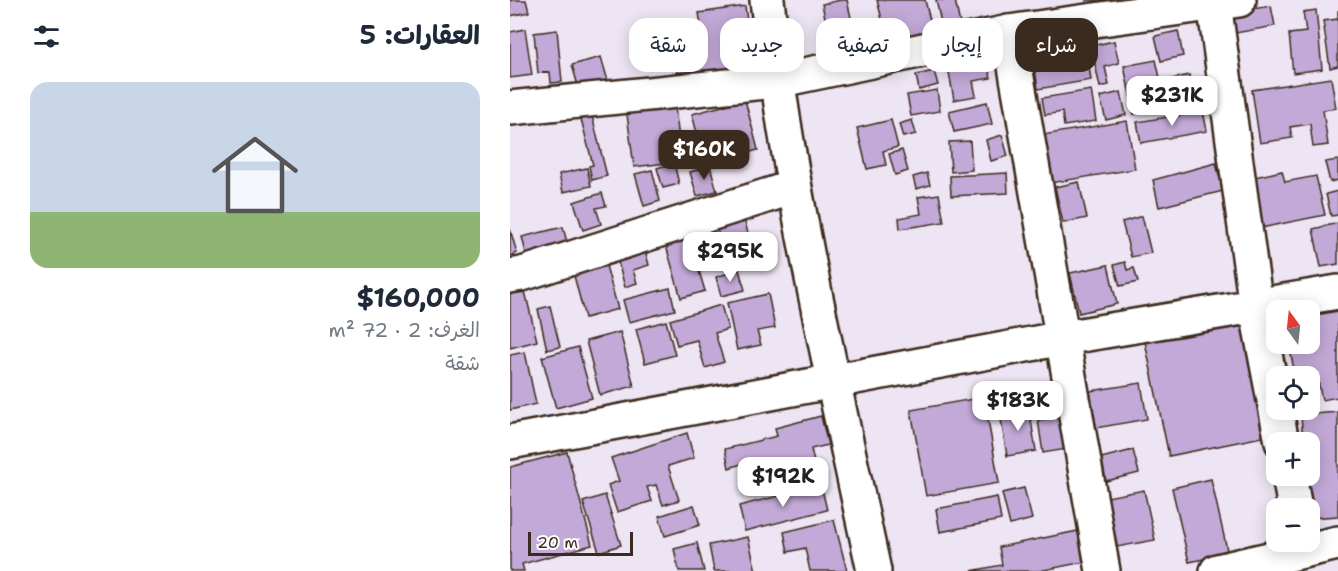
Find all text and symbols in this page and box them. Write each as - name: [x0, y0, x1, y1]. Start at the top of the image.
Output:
- text: العقارات: 5: [360, 17, 480, 52]
- chip: شقة: [629, 18, 708, 72]
- chip: جديد: [720, 18, 804, 72]
- chip: تصفية: [816, 18, 910, 72]
- chip: إيجار: [922, 18, 1003, 72]
- chip: شراء: [1015, 18, 1098, 72]
- icon: filters: [30, 20, 63, 53]
- pin: $231K: [1130, 76, 1214, 127]
- text: $231K: [1141, 82, 1203, 108]
- icon: home: [201, 121, 309, 229]
- pin: $160K: [662, 130, 746, 181]
- text: $160K: [672, 136, 736, 162]
- pin: $295K: [688, 232, 772, 283]
- text: $295K: [697, 238, 763, 264]
- text: $160,000: [356, 280, 480, 315]
- north arrow: [1266, 300, 1320, 354]
- map controls: [1266, 300, 1320, 552]
- text: الغرف: 2 · 72 m²: [329, 317, 480, 343]
- text: شقة: [445, 350, 480, 376]
- button: locate: [1266, 366, 1320, 420]
- pin: $183K: [976, 381, 1060, 432]
- text: $183K: [986, 387, 1050, 413]
- button: +: [1266, 432, 1320, 486]
- pin: $192K: [741, 457, 825, 508]
- text: $192K: [751, 463, 815, 489]
- button: −: [1266, 498, 1320, 552]
- scale bar: [528, 529, 633, 556]
- text: 20 m: [537, 532, 578, 553]

